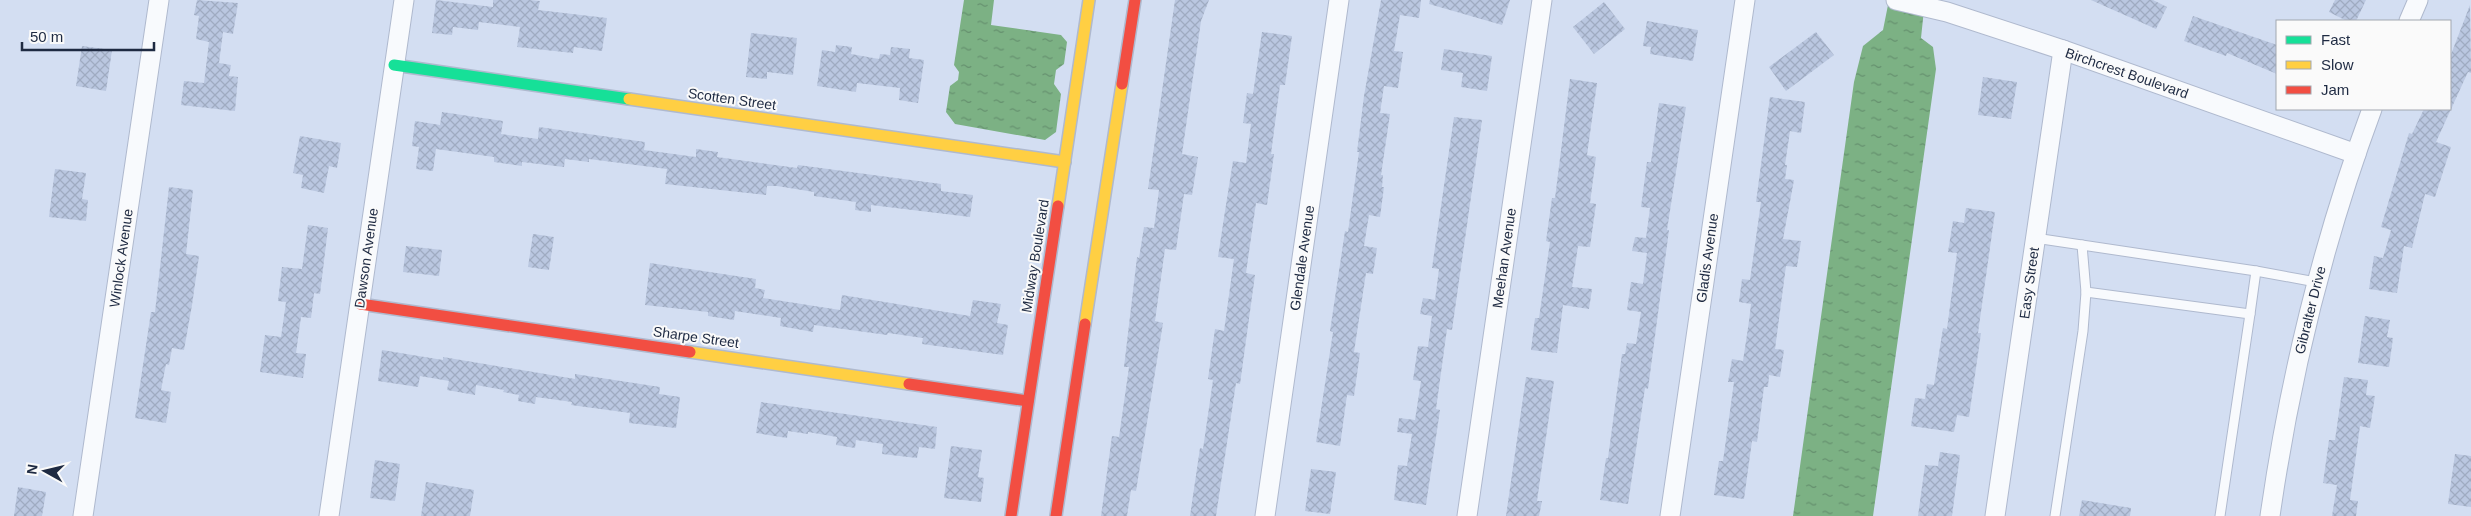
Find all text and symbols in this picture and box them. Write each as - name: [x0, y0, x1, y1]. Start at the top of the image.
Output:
- scale bar: [22, 20, 155, 52]
- legend: [2276, 20, 2451, 110]
- text: 50 m: [30, 28, 63, 45]
- text: Fast: [2321, 31, 2351, 48]
- street label: Birchcrest Boulevard: [2063, 44, 2191, 102]
- text: Slow: [2321, 56, 2354, 73]
- text: Jam: [2321, 81, 2349, 98]
- street label: Scotten Street: [687, 85, 777, 113]
- street label: Midway Boulevard: [1018, 198, 1052, 314]
- street label: Glendale Avenue: [1287, 204, 1317, 312]
- street label: Winlock Avenue: [106, 207, 136, 308]
- street label: Dawson Avenue: [351, 207, 381, 309]
- street label: Meehan Avenue: [1489, 207, 1519, 309]
- street label: Gladis Avenue: [1693, 212, 1721, 304]
- street label: Easy Street: [2016, 246, 2042, 320]
- street label: Gibralter Drive: [2291, 264, 2329, 356]
- street label: Sharpe Street: [652, 323, 740, 351]
- north arrow: [20, 446, 70, 496]
- text: N: [23, 463, 41, 475]

